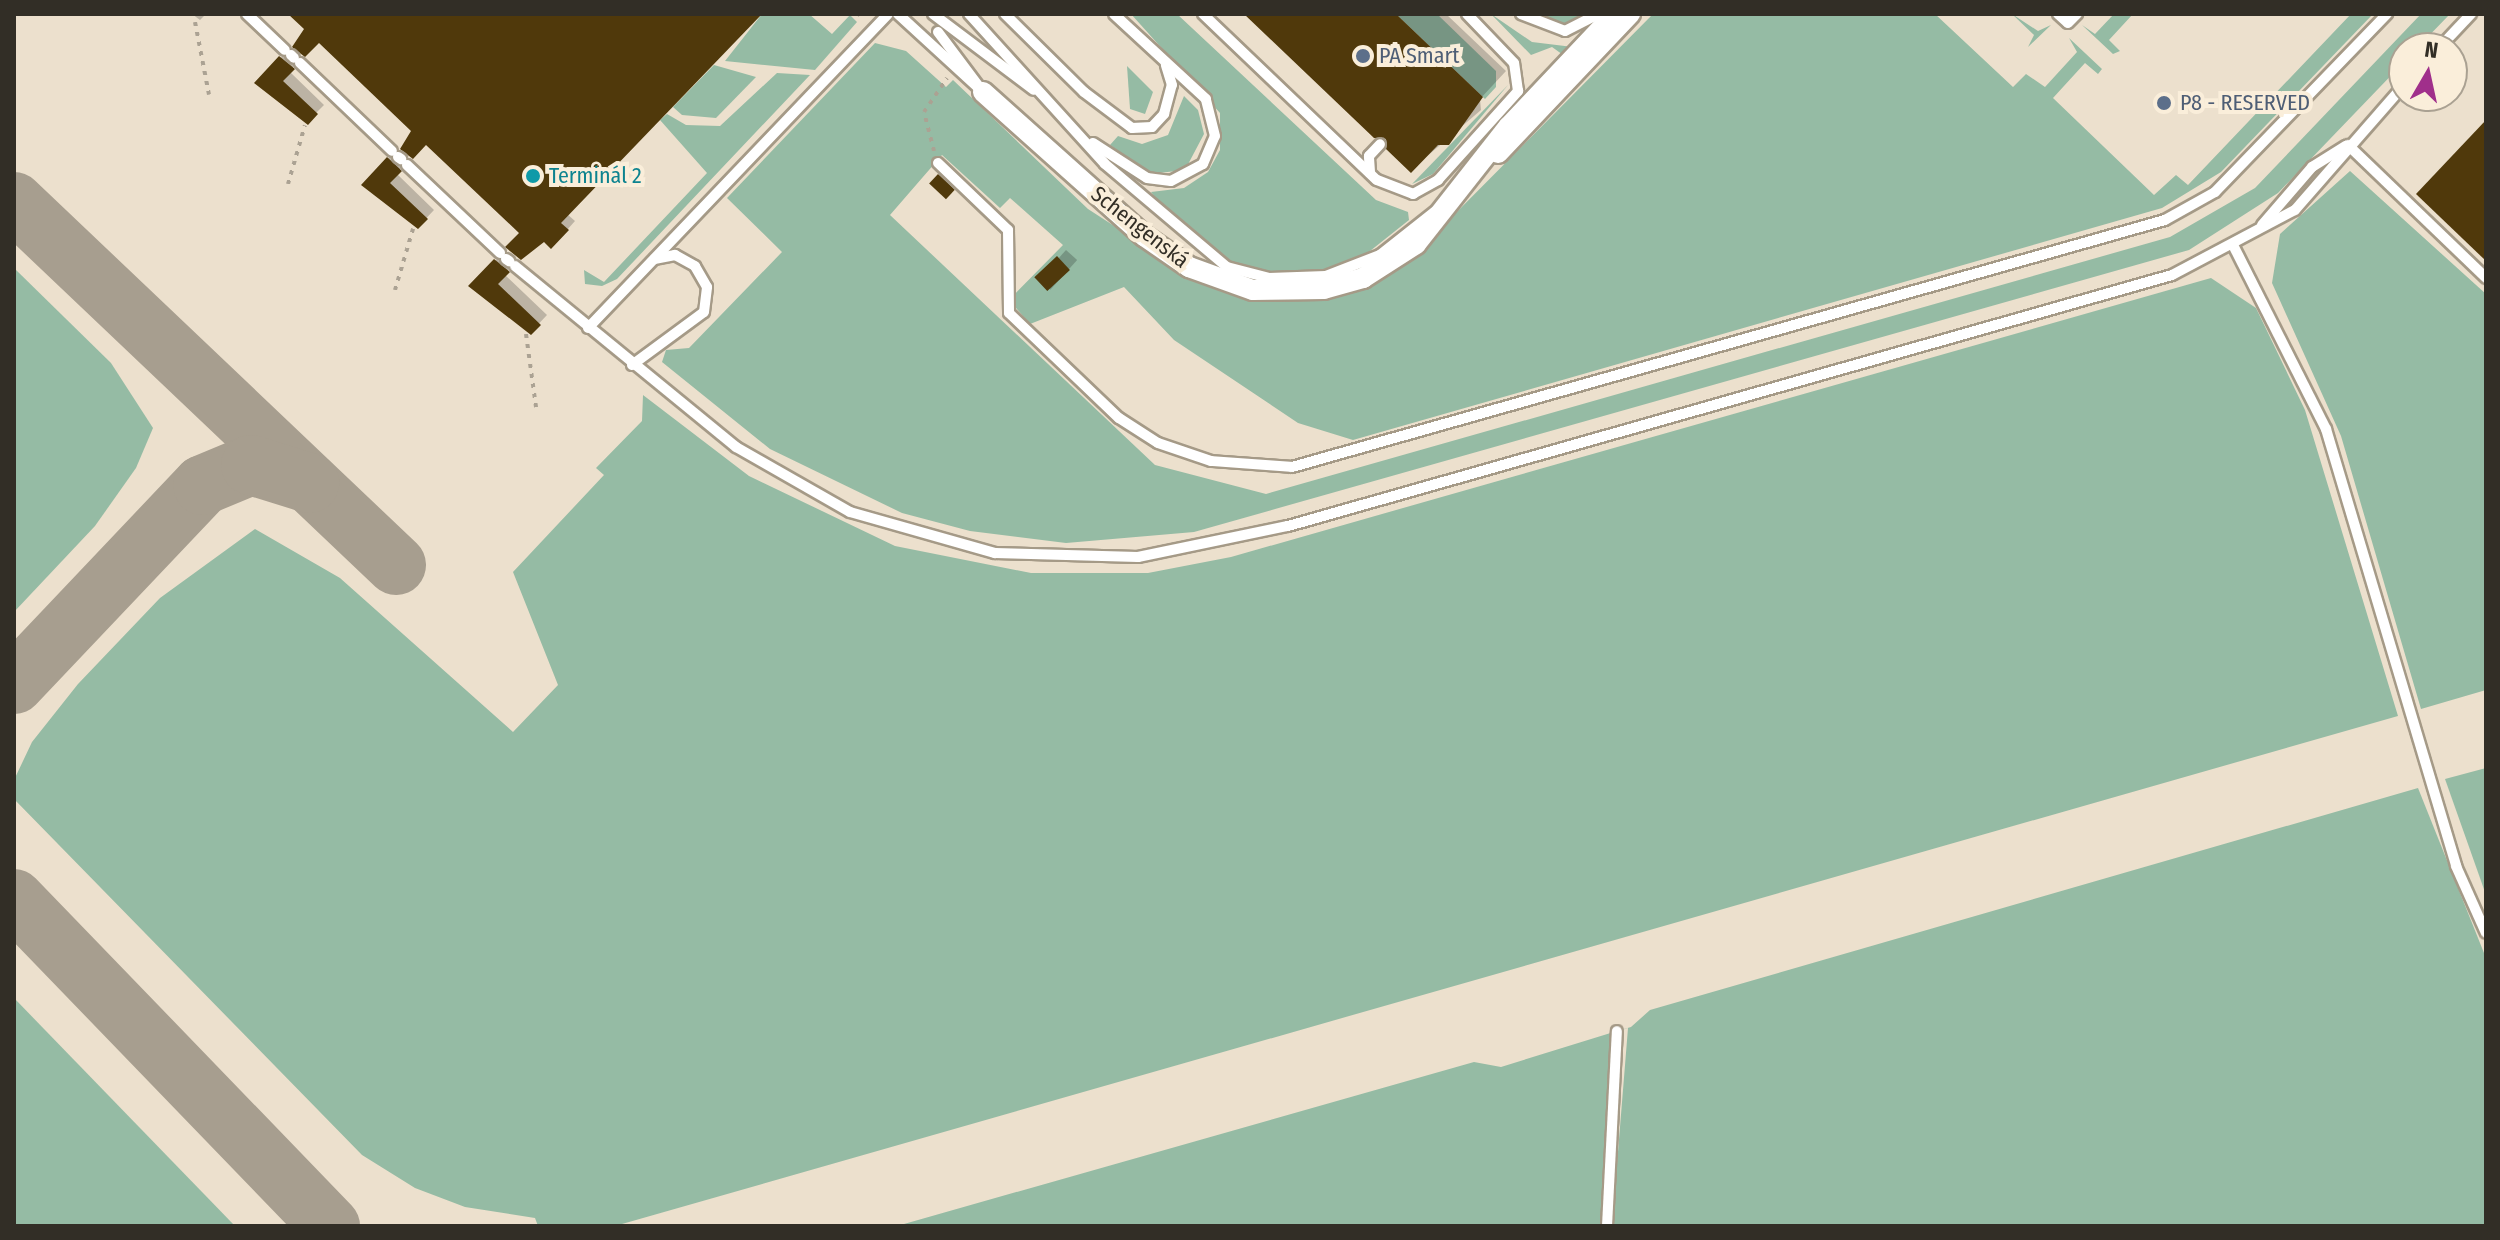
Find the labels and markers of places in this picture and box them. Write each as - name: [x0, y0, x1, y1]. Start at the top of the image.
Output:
- place label: PA Smart: [1379, 43, 1459, 69]
- marker: PA Smart: [1354, 47, 1372, 65]
- place label: P8 - RESERVED: [2180, 90, 2310, 116]
- marker: P8 - RESERVED: [2155, 94, 2173, 112]
- place label: Terminál 2: [549, 163, 642, 189]
- marker: Terminál 2: [524, 167, 542, 185]

